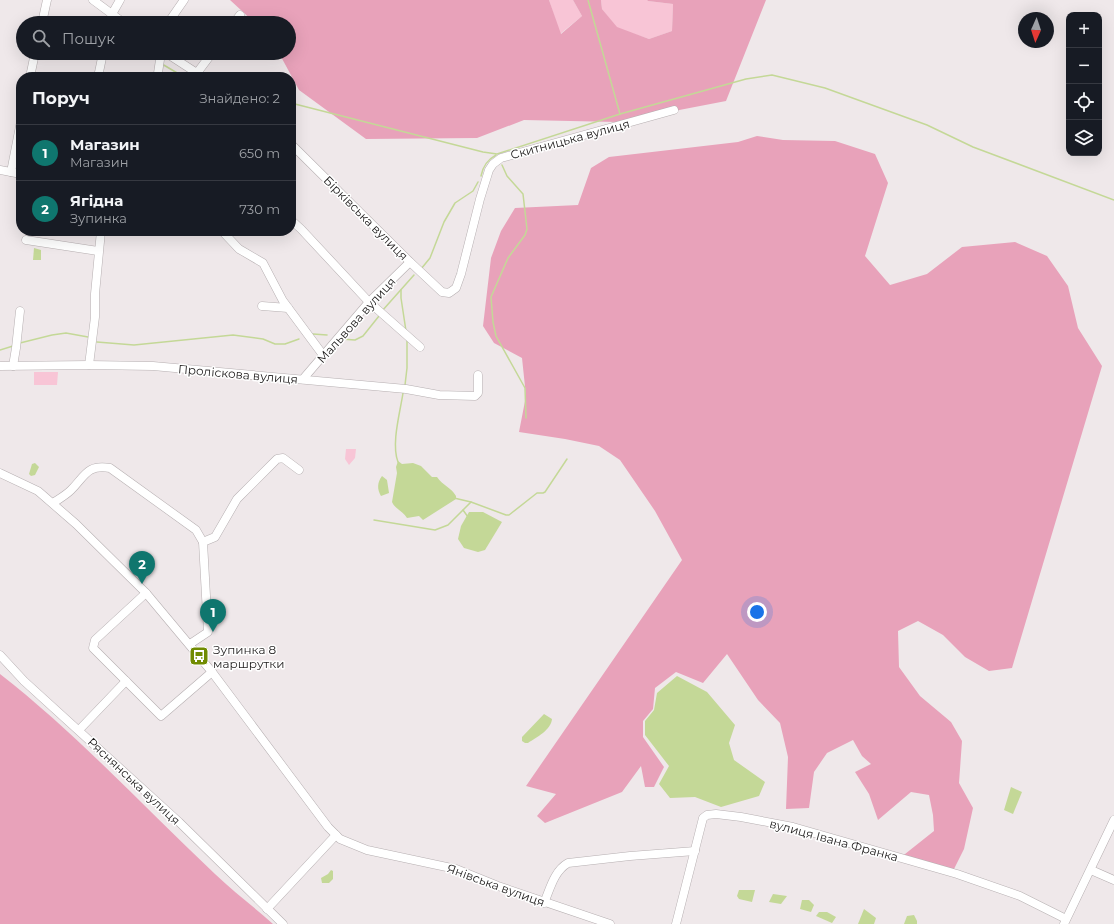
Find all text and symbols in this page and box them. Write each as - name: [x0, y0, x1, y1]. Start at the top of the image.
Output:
- north arrow: [1018, 12, 1054, 48]
- map controls: [1066, 12, 1102, 156]
- button: +: [1066, 12, 1102, 48]
- search box: [16, 16, 296, 60]
- icon: search: [30, 27, 52, 49]
- text: Пошук: [62, 29, 115, 48]
- button: −: [1066, 48, 1102, 84]
- button: locate: [1066, 84, 1102, 120]
- text: Поруч: [32, 88, 90, 108]
- text: Знайдено: 2: [200, 90, 280, 106]
- street label: Скитницька вулиця: [509, 116, 631, 162]
- button: layers: [1066, 120, 1102, 156]
- text: Магазин: [70, 135, 140, 154]
- text: 1: [42, 145, 48, 161]
- text: 650 m: [239, 145, 280, 161]
- text: Магазин: [70, 154, 129, 170]
- street label: Бірківська вулиця: [321, 173, 411, 263]
- text: Ягідна: [70, 191, 123, 210]
- text: 2: [41, 201, 49, 217]
- text: 730 m: [239, 201, 280, 217]
- text: Зупинка: [70, 210, 127, 226]
- street label: Мальвова вулиця: [314, 274, 398, 366]
- street label: Проліскова вулиця: [177, 361, 299, 387]
- pin: 2: [129, 551, 155, 584]
- pin: 1: [200, 599, 226, 632]
- your location: [747, 602, 767, 622]
- place label: Зупинка 8 маршрутки: [213, 642, 285, 671]
- bus stop icon: Зупинка 8 маршрутки: [188, 645, 210, 667]
- street label: Ряснянська вулиця: [85, 734, 183, 828]
- street label: вулиця Івана Франка: [768, 816, 900, 864]
- street label: Янівська вулиця: [445, 860, 547, 910]

